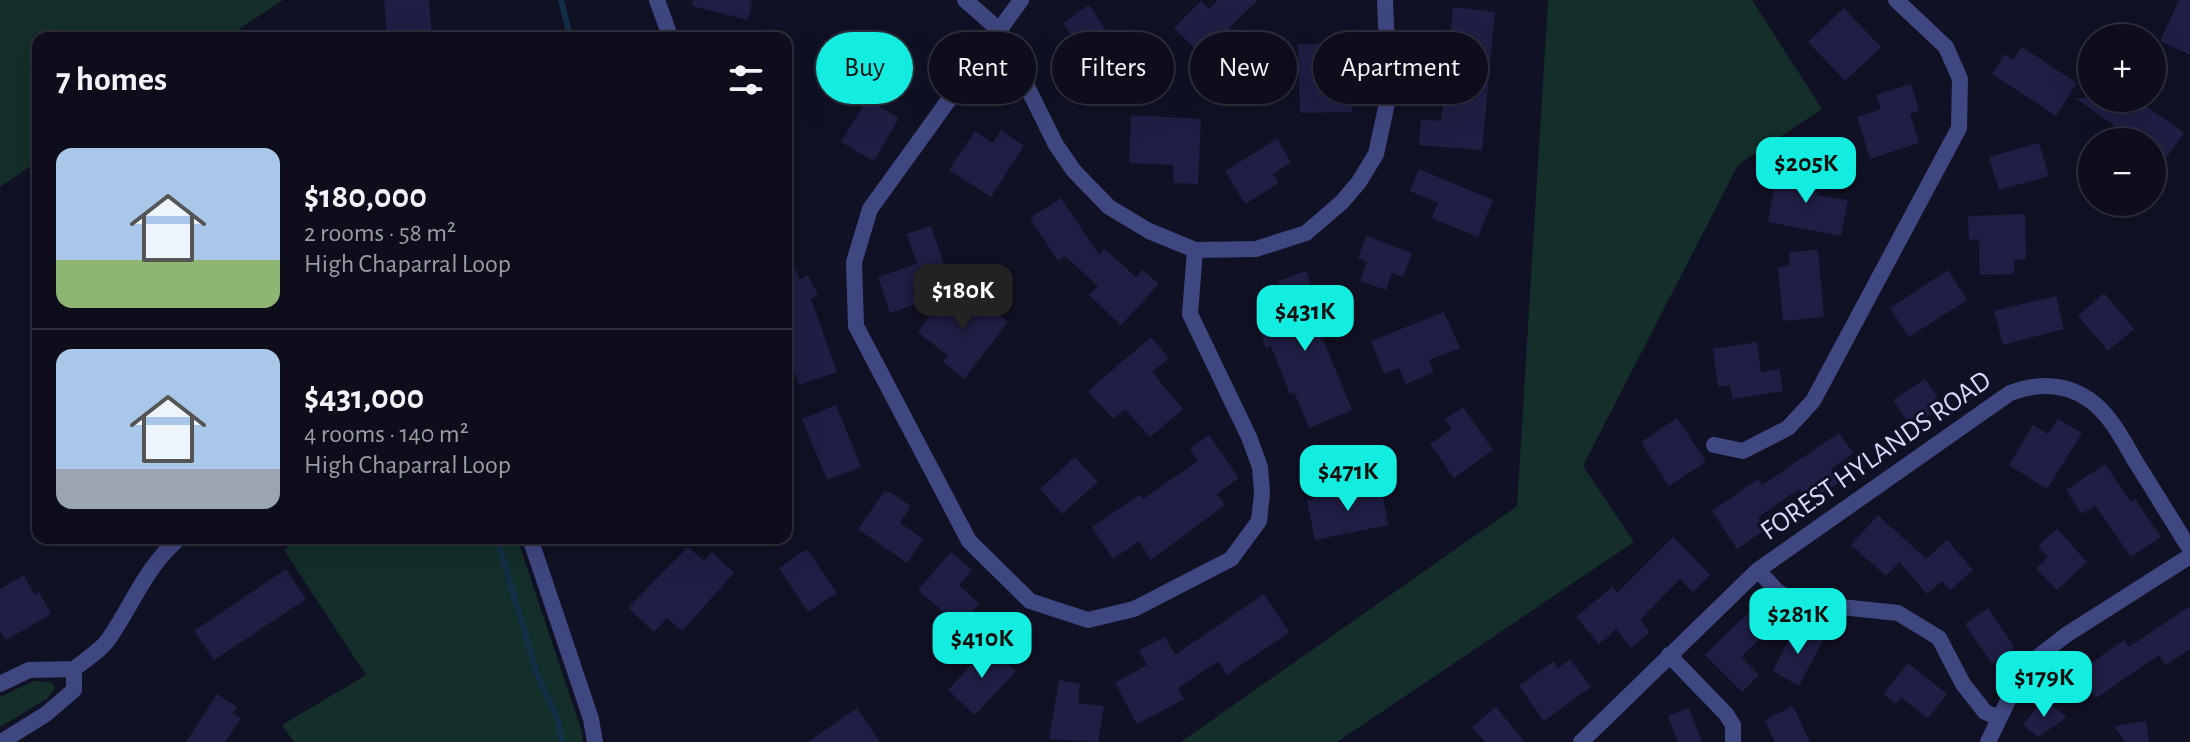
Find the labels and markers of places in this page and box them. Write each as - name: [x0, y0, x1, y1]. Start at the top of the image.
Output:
- pin: $205K: [1750, 137, 1862, 205]
- pin: $180K: [907, 264, 1019, 332]
- pin: $431K: [1249, 285, 1361, 353]
- pin: $471K: [1292, 445, 1404, 513]
- pin: $281K: [1742, 588, 1854, 656]
- pin: $410K: [926, 612, 1038, 680]
- pin: $179K: [1988, 651, 2100, 719]

